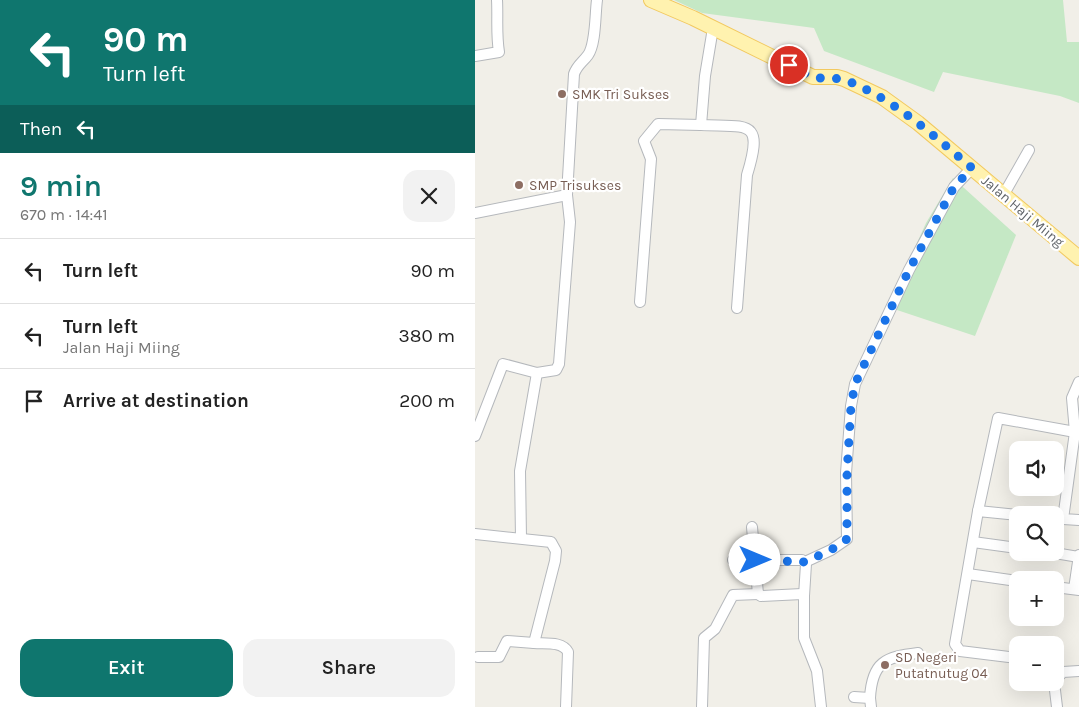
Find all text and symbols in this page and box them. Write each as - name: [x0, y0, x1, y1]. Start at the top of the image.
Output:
- text: 90 m: [103, 19, 189, 60]
- icon: left: [20, 20, 85, 85]
- pin: [768, 44, 810, 86]
- icon: arrive: [775, 51, 803, 79]
- text: Turn left: [103, 61, 186, 87]
- place label: SMK Tri Sukses: [572, 86, 669, 103]
- marker: SMK Tri Sukses: [556, 88, 568, 100]
- icon: left: [72, 115, 100, 143]
- text: Then: [20, 118, 62, 140]
- text: 9 min: [20, 168, 102, 204]
- button: close: [403, 170, 455, 222]
- street label: Jalan Haji Miing: [978, 172, 1067, 251]
- place label: SMP Trisukses: [529, 177, 621, 194]
- marker: SMP Trisukses: [513, 179, 525, 191]
- text: 670 m · 14:41: [20, 205, 108, 224]
- icon: left: [20, 257, 48, 285]
- text: Turn left: [63, 260, 138, 282]
- text: 90 m: [410, 260, 455, 282]
- text: Turn left: [63, 316, 138, 338]
- icon: left: [20, 322, 48, 350]
- text: 380 m: [399, 325, 455, 347]
- text: Jalan Haji Miing: [63, 338, 180, 357]
- icon: arrive: [20, 387, 48, 415]
- text: Arrive at destination: [63, 390, 249, 412]
- text: 200 m: [399, 390, 455, 412]
- map controls: [1009, 441, 1064, 691]
- button: sound: [1009, 441, 1064, 496]
- button: search: [1009, 506, 1064, 561]
- position arrow: [728, 533, 780, 585]
- button: +: [1009, 571, 1064, 626]
- button: −: [1009, 636, 1064, 691]
- button: Exit: [20, 639, 233, 697]
- button: Share: [243, 639, 455, 697]
- place label: SD Negeri Putatnutug 04: [895, 649, 988, 682]
- marker: SD Negeri Putatnutug 04: [879, 659, 891, 671]

